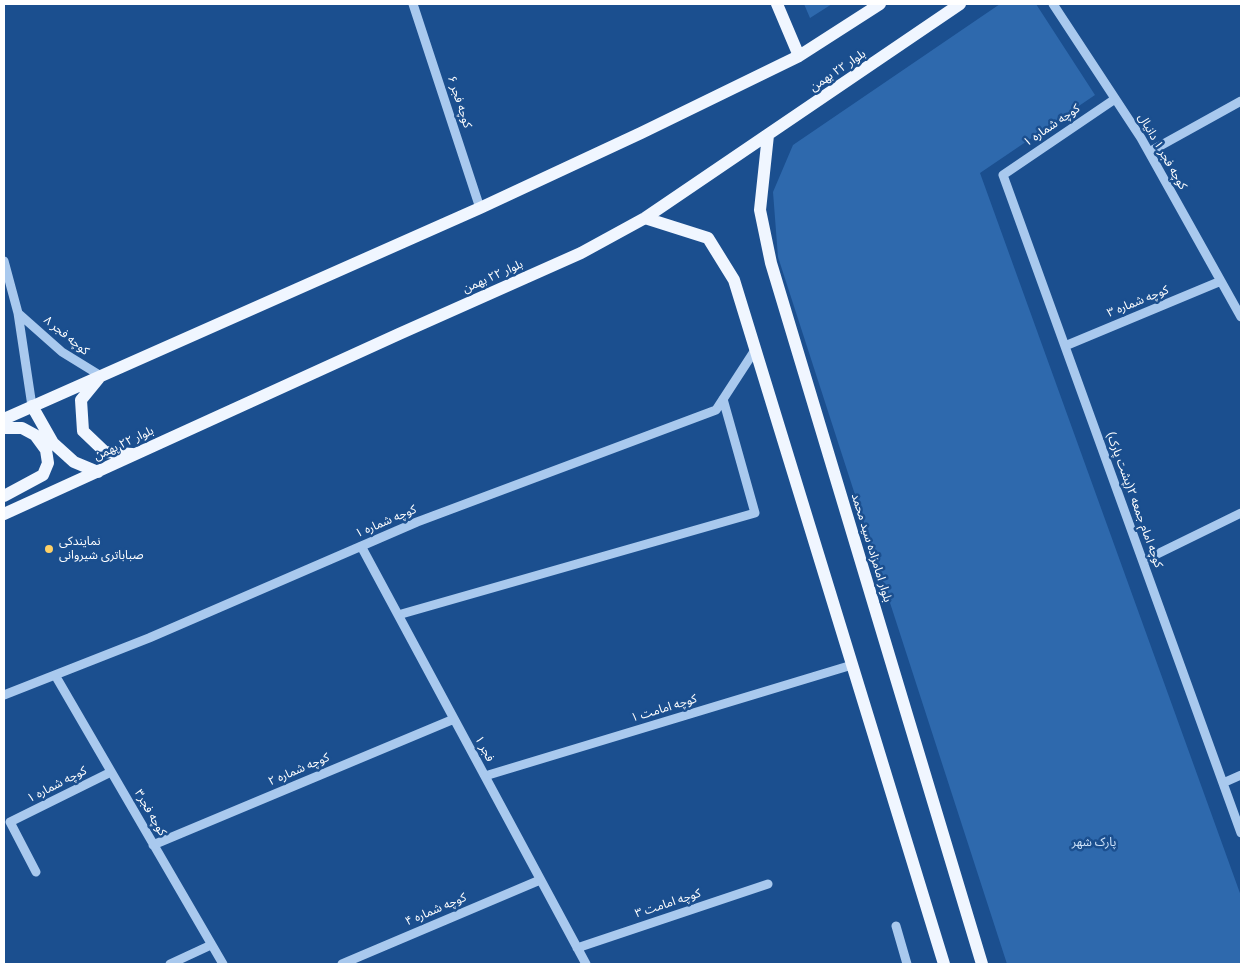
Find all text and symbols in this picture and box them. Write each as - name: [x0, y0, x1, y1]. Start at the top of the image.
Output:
- street label: بلوار ۲۲ بهمن: [807, 47, 869, 95]
- street label: کوچه فجر ۶: [444, 74, 474, 130]
- street label: کوچه شماره ۱: [1021, 102, 1083, 150]
- street label: کوچه فجر ۱ دانیال: [1134, 112, 1190, 192]
- street label: بلوار ۲۲ بهمن: [461, 257, 525, 297]
- street label: کوچه شماره ۳: [1105, 283, 1171, 321]
- street label: کوچه فجر ۸: [40, 313, 92, 359]
- street label: بلوار ۲۲ بهمن: [92, 424, 156, 464]
- street label: کوچه امام جمعه ۲(پشت پارک): [1103, 430, 1165, 570]
- street label: بلوار امامزاده سید محمد: [848, 492, 894, 604]
- street label: کوچه شماره ۱: [353, 503, 419, 541]
- place label: نمایندکی صباباتری شیروانی: [59, 535, 144, 563]
- marker: نمایندکی صباباتری شیروانی: [43, 543, 55, 555]
- street label: کوچه امامت ۱: [629, 692, 699, 726]
- street label: فجر ۱: [471, 733, 497, 765]
- street label: کوچه شماره ۲: [266, 751, 332, 789]
- street label: کوچه شماره ۱: [25, 764, 89, 806]
- street label: کوچه فجر۳: [131, 787, 169, 839]
- park label: پارک شهر: [1072, 836, 1116, 850]
- street label: کوچه امامت ۳: [633, 887, 703, 921]
- street label: کوچه شماره ۴: [403, 891, 469, 929]

